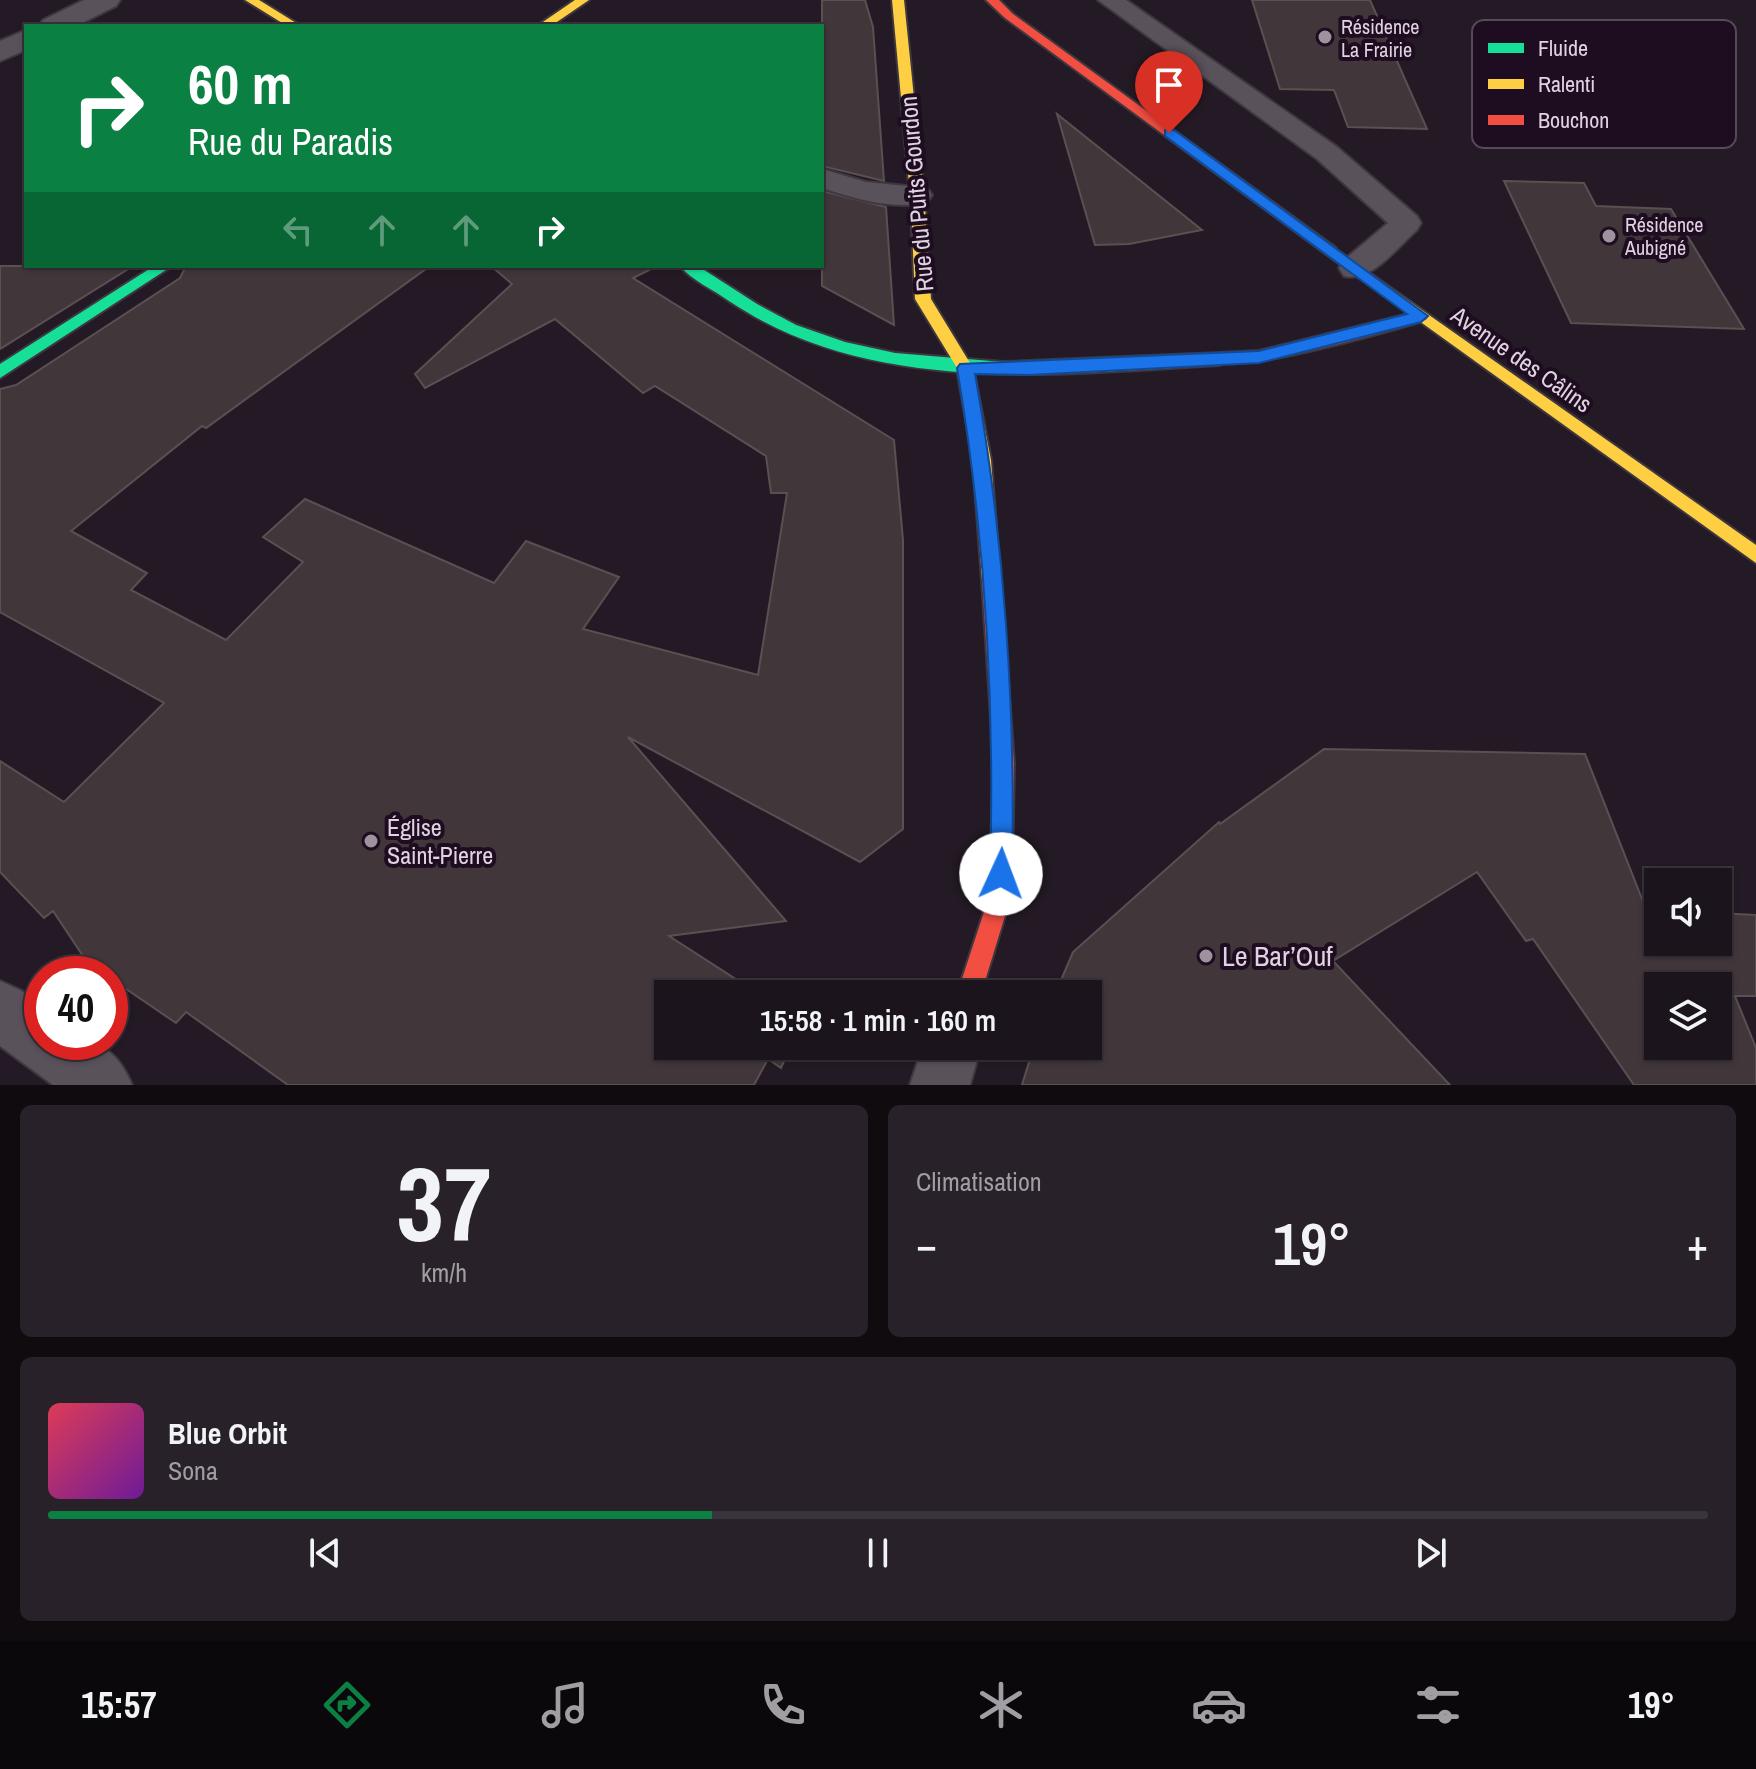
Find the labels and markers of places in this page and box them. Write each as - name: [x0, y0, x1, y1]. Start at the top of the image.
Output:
- place label: Résidence La Frairie: [1341, 13, 1419, 63]
- marker: Résidence La Frairie: [1316, 28, 1334, 46]
- pin: [1135, 51, 1203, 133]
- place label: Résidence Aubigné: [1624, 211, 1703, 261]
- marker: Résidence Aubigné: [1600, 227, 1618, 245]
- place label: Église Saint-Pierre: [387, 811, 493, 871]
- marker: Église Saint-Pierre: [362, 832, 380, 850]
- place label: Le Bar’Ouf: [1222, 937, 1333, 975]
- marker: Le Bar’Ouf: [1197, 947, 1215, 965]

